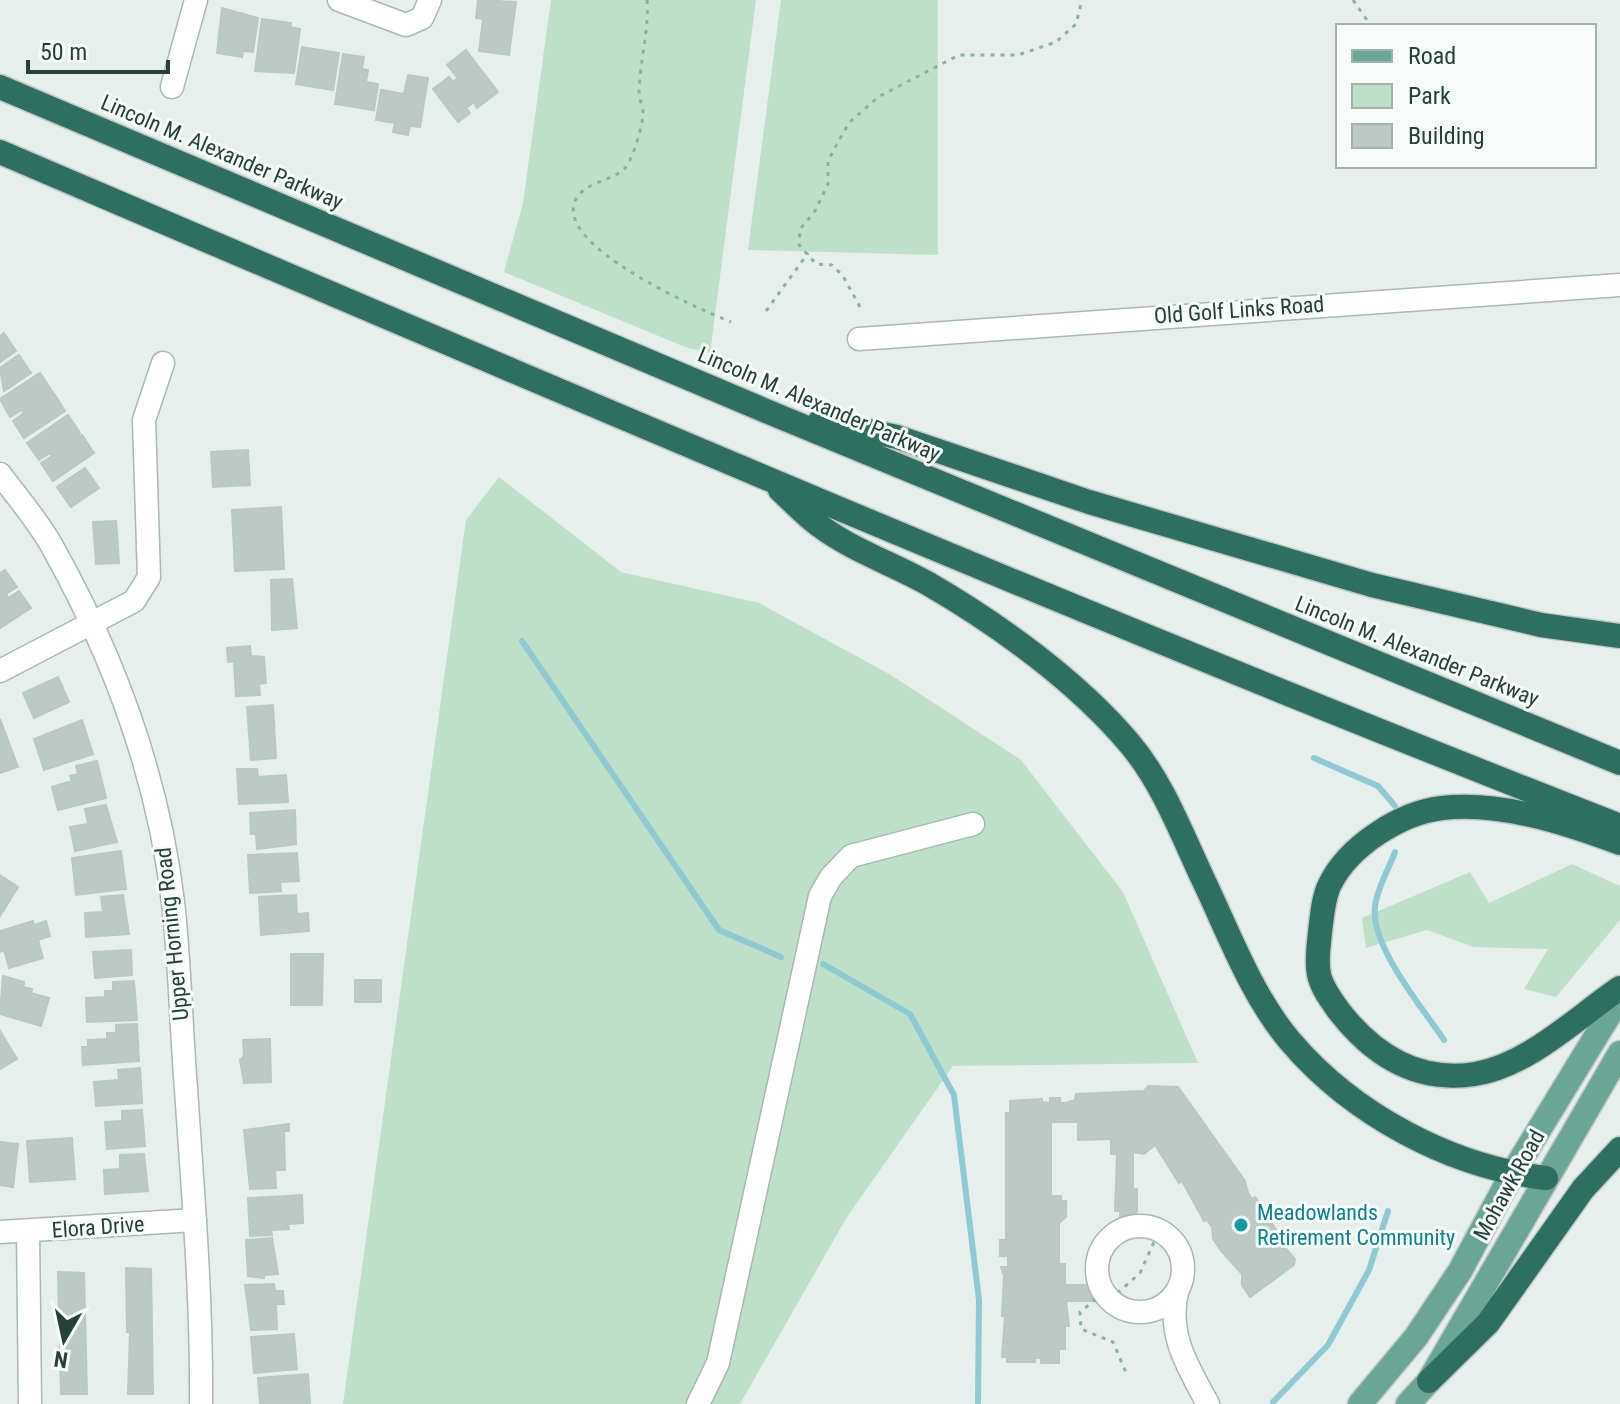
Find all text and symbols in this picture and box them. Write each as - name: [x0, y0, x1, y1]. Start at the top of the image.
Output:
- scale bar: [28, 24, 168, 74]
- legend: [1336, 24, 1596, 168]
- text: 50 m: [40, 38, 87, 66]
- text: Road: [1408, 42, 1456, 70]
- text: Park: [1408, 82, 1451, 110]
- street label: Lincoln M. Alexander Parkway: [97, 90, 347, 214]
- text: Building: [1408, 122, 1485, 150]
- street label: Old Golf Links Road: [1153, 292, 1325, 328]
- street label: Lincoln M. Alexander Parkway: [694, 342, 944, 466]
- street label: Lincoln M. Alexander Parkway: [1292, 591, 1542, 711]
- street label: Upper Horning Road: [150, 846, 194, 1022]
- street label: Mohawk Road: [1468, 1125, 1550, 1245]
- place label: Meadowlands Retirement Community: [1257, 1200, 1455, 1250]
- street label: Elora Drive: [51, 1211, 145, 1243]
- marker: Meadowlands Retirement Community: [1232, 1216, 1250, 1234]
- north arrow: [24, 1300, 104, 1380]
- text: N: [52, 1346, 70, 1373]

